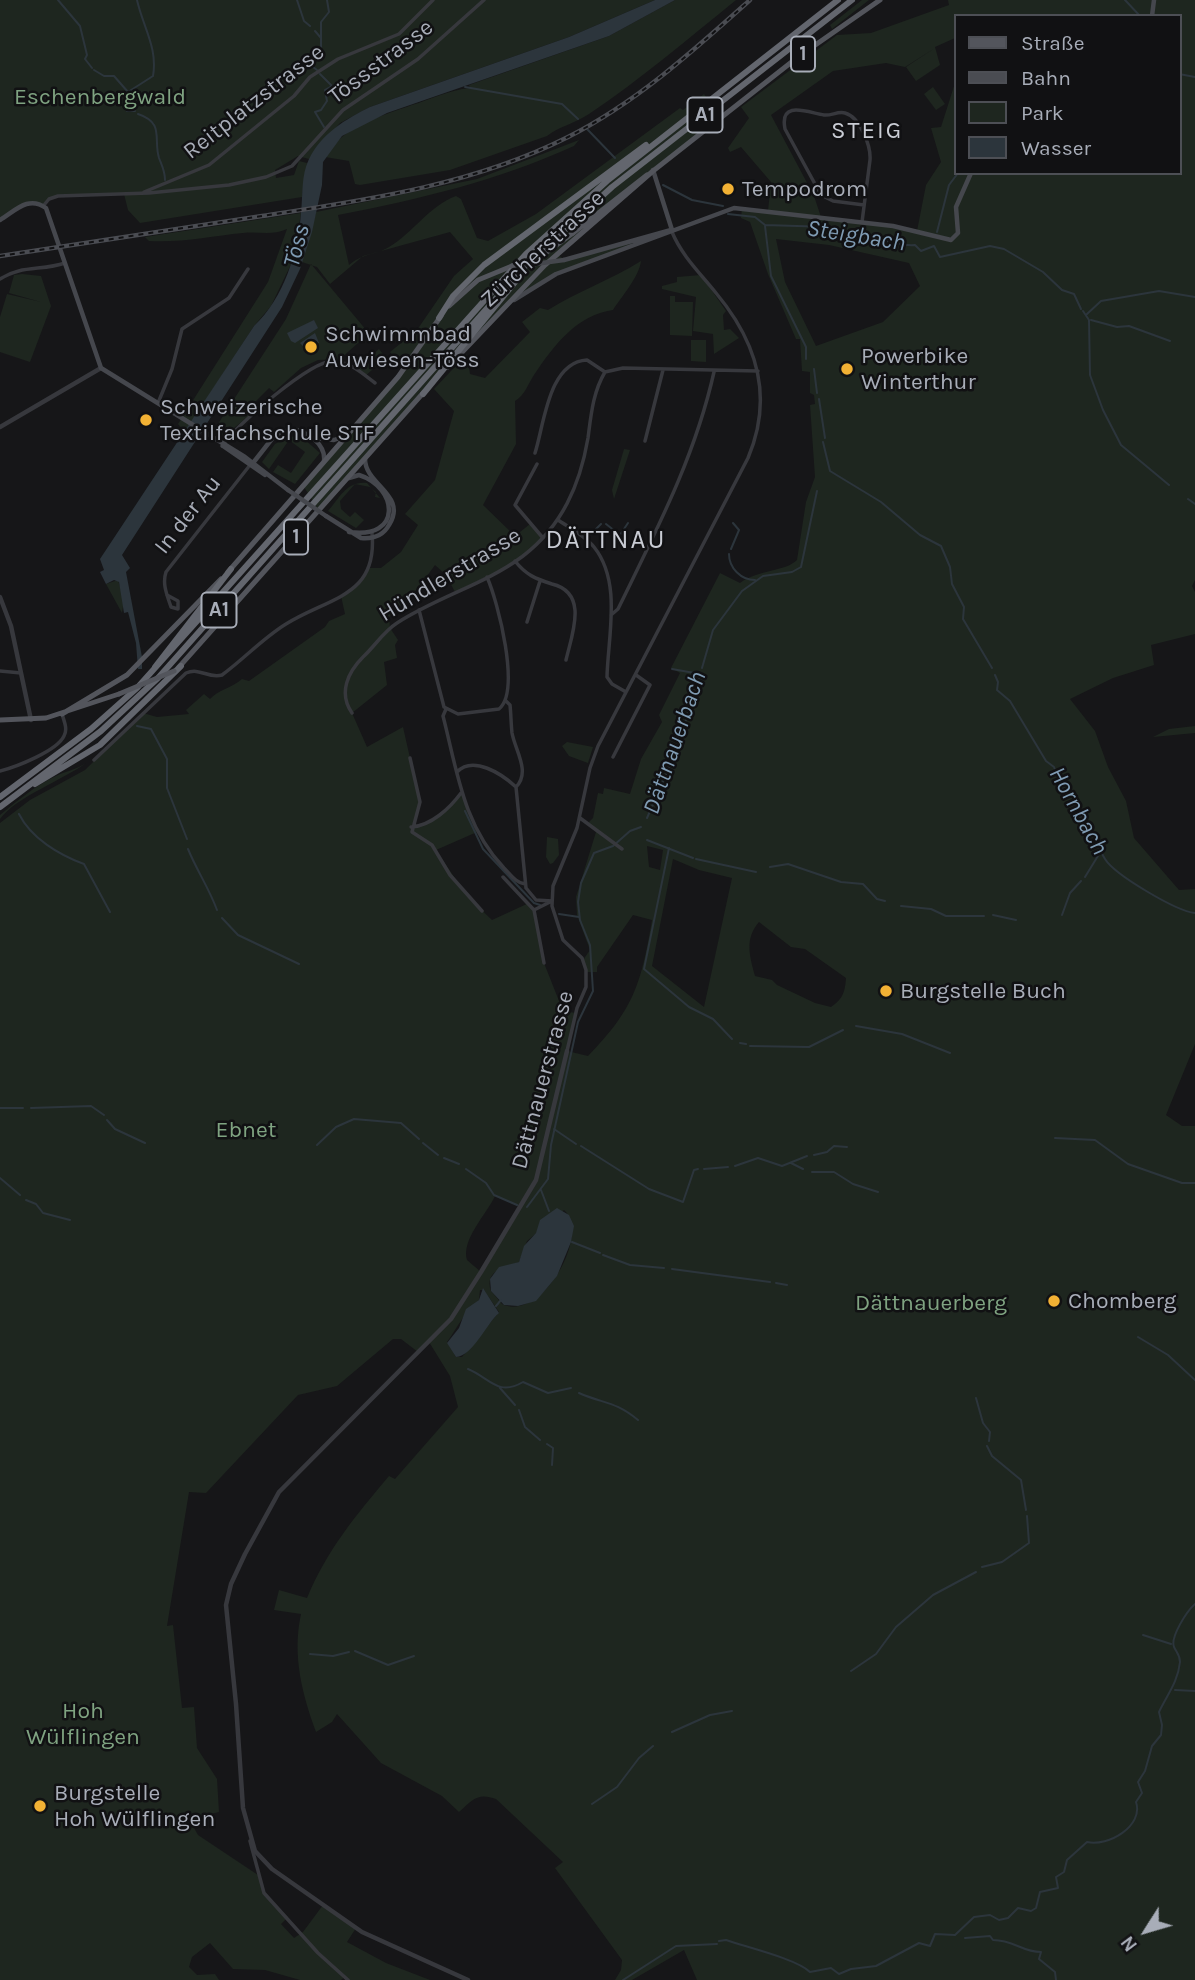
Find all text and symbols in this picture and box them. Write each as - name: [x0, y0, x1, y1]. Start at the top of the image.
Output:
- street label: Tössstrasse: [323, 14, 439, 110]
- legend: [954, 14, 1181, 175]
- text: Straße: [1021, 31, 1084, 55]
- road number: 1: [791, 36, 815, 72]
- street label: Reitplatzstrasse: [178, 38, 330, 166]
- text: Bahn: [1021, 66, 1071, 90]
- park label: Eschenbergwald: [14, 83, 186, 111]
- road number: A1: [688, 97, 722, 132]
- text: Park: [1021, 101, 1064, 125]
- district label: STEIG: [832, 117, 902, 145]
- text: Wasser: [1021, 136, 1091, 160]
- place label: Tempodrom: [742, 175, 867, 203]
- marker: Tempodrom: [720, 181, 736, 197]
- street label: Zürcherstrasse: [475, 185, 611, 313]
- water label: Steigbach: [804, 214, 908, 258]
- water label: Töss: [277, 221, 317, 271]
- place label: Schwimmbad Auwiesen-Töss: [325, 320, 480, 374]
- marker: Schwimmbad Auwiesen-Töss: [303, 339, 319, 355]
- place label: Powerbike Winterthur: [861, 342, 976, 396]
- marker: Powerbike Winterthur: [839, 361, 855, 377]
- place label: Schweizerische Textilfachschule STF: [160, 393, 375, 447]
- marker: Schweizerische Textilfachschule STF: [138, 412, 154, 428]
- street label: In der Au: [149, 470, 227, 560]
- road number: 1: [284, 520, 308, 554]
- street label: Hündlerstrasse: [374, 522, 526, 628]
- district label: DÄTTNAU: [546, 525, 666, 557]
- road number: A1: [202, 592, 236, 628]
- water label: Dättnauerbach: [637, 668, 713, 818]
- water label: Hornbach: [1042, 762, 1114, 860]
- place label: Burgstelle Buch: [900, 977, 1066, 1005]
- marker: Burgstelle Buch: [878, 983, 894, 999]
- street label: Dättnauerstrasse: [506, 988, 580, 1172]
- park label: Ebnet: [216, 1116, 276, 1144]
- place label: Chomberg: [1068, 1287, 1176, 1315]
- park label: Dättnauerberg: [855, 1289, 1007, 1317]
- marker: Chomberg: [1046, 1293, 1062, 1309]
- park label: Hoh Wülflingen: [26, 1697, 140, 1751]
- place label: Burgstelle Hoh Wülflingen: [54, 1779, 215, 1833]
- marker: Burgstelle Hoh Wülflingen: [32, 1798, 48, 1814]
- north arrow: [1111, 1896, 1181, 1966]
- text: N: [1116, 1932, 1142, 1956]

